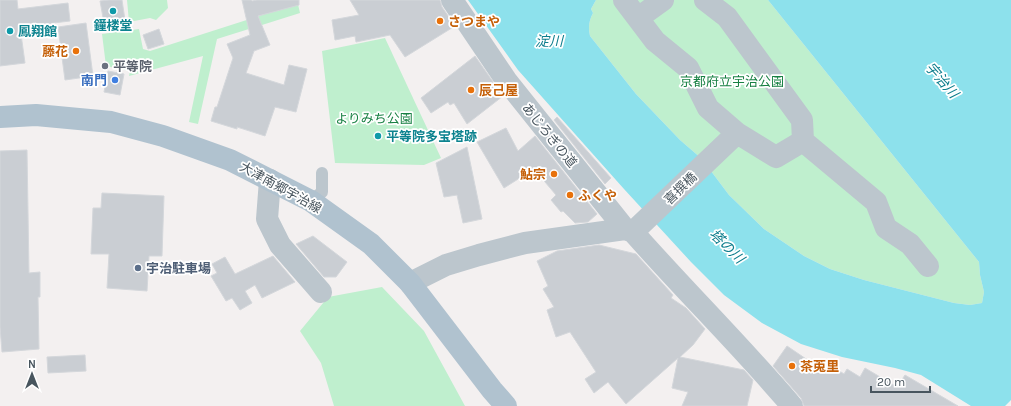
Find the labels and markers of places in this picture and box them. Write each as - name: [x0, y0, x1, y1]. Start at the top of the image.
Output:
- marker: 鐘楼堂: [108, 6, 118, 16]
- place label: さつまや: [448, 14, 500, 29]
- marker: さつまや: [435, 16, 445, 26]
- place label: 鐘楼堂: [93, 18, 133, 33]
- place label: 鳳翔館: [18, 24, 57, 39]
- marker: 鳳翔館: [5, 26, 15, 36]
- place label: 藤花: [42, 44, 68, 59]
- marker: 藤花: [71, 46, 81, 56]
- place label: 平等院: [113, 59, 152, 74]
- marker: 平等院: [100, 61, 110, 71]
- place label: 南門: [81, 73, 107, 88]
- marker: 南門: [110, 75, 120, 85]
- place label: 辰己屋: [479, 83, 518, 98]
- marker: 辰己屋: [466, 85, 476, 95]
- place label: 平等院多宝塔跡: [386, 129, 477, 144]
- marker: 平等院多宝塔跡: [373, 131, 383, 141]
- place label: 鮎宗: [520, 167, 546, 182]
- marker: 鮎宗: [549, 169, 559, 179]
- place label: ふくや: [578, 188, 617, 203]
- marker: ふくや: [565, 190, 575, 200]
- place label: 宇治駐車場: [146, 261, 211, 276]
- marker: 宇治駐車場: [133, 263, 143, 273]
- place label: 茶莵里: [800, 359, 839, 374]
- marker: 茶莵里: [787, 361, 797, 371]

